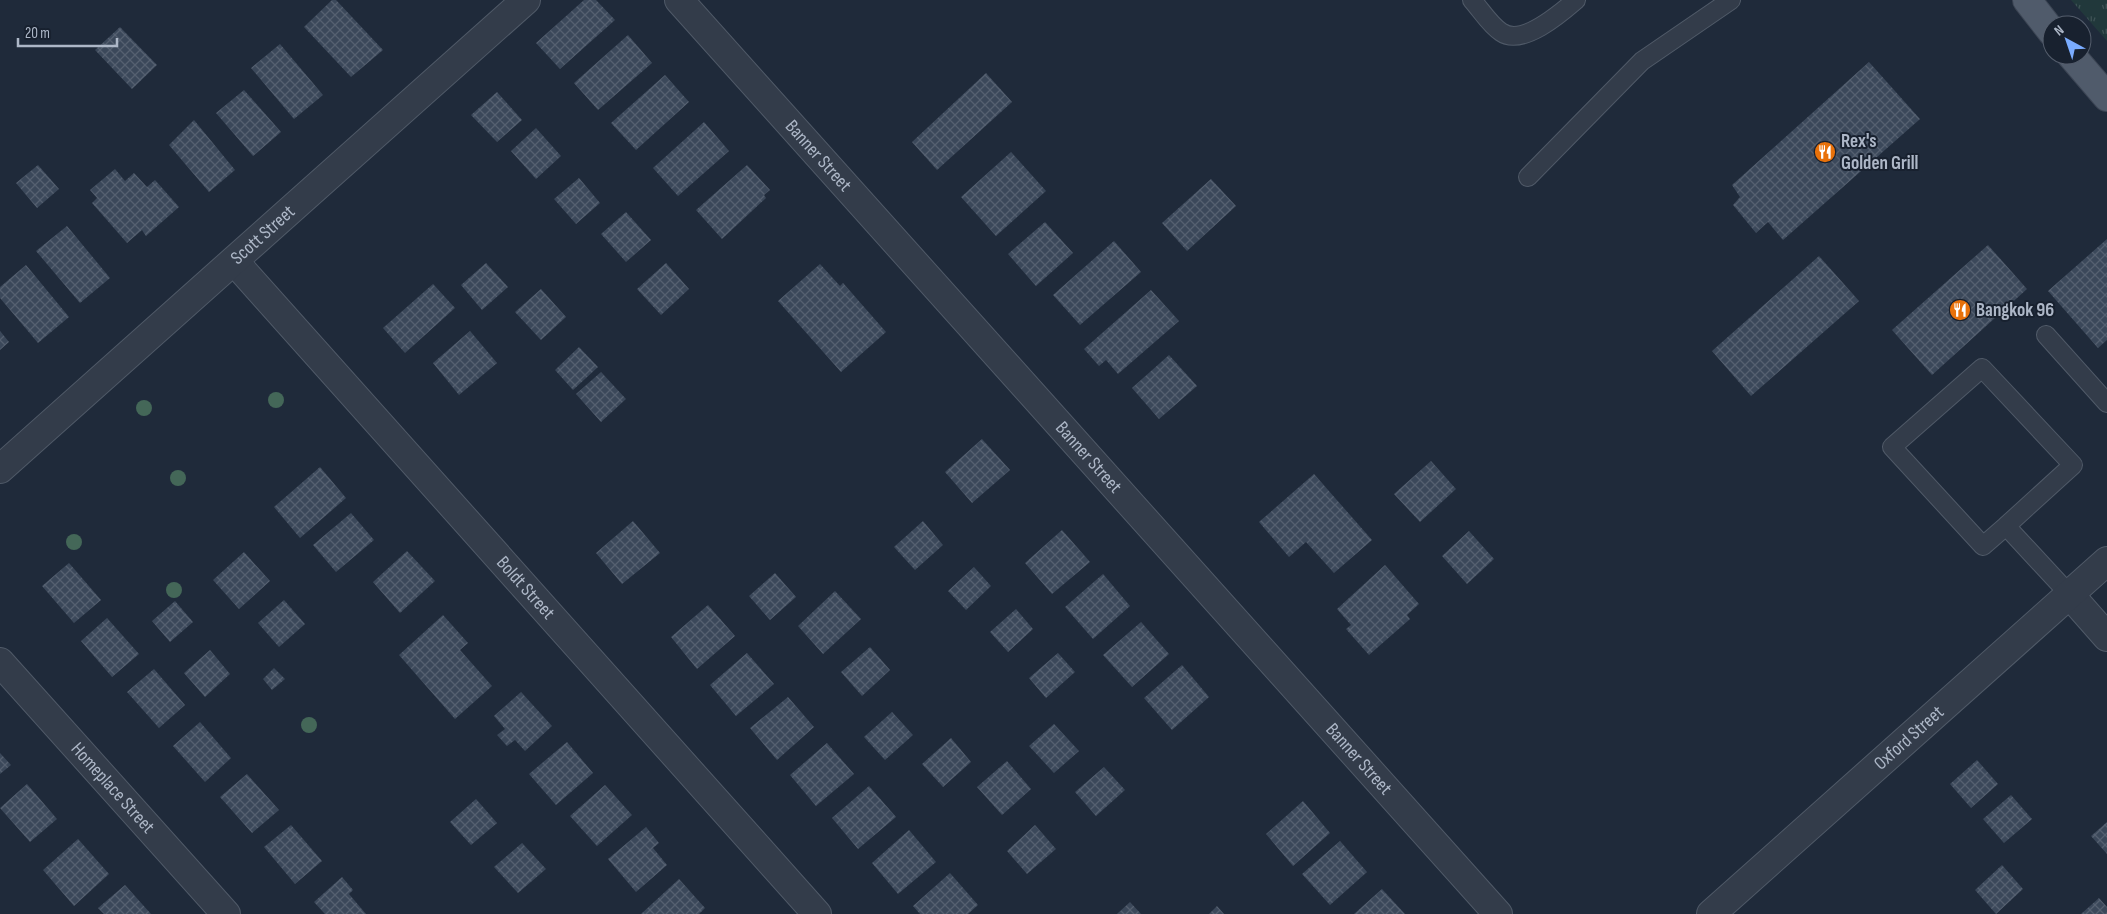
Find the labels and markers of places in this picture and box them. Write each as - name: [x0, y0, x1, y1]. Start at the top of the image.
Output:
- place label: Rex's Golden Grill: [1841, 130, 1918, 175]
- restaurant icon: Rex's Golden Grill: [1813, 140, 1837, 164]
- restaurant icon: Bangkok 96: [1948, 298, 1972, 322]
- place label: Bangkok 96: [1976, 299, 2054, 322]

